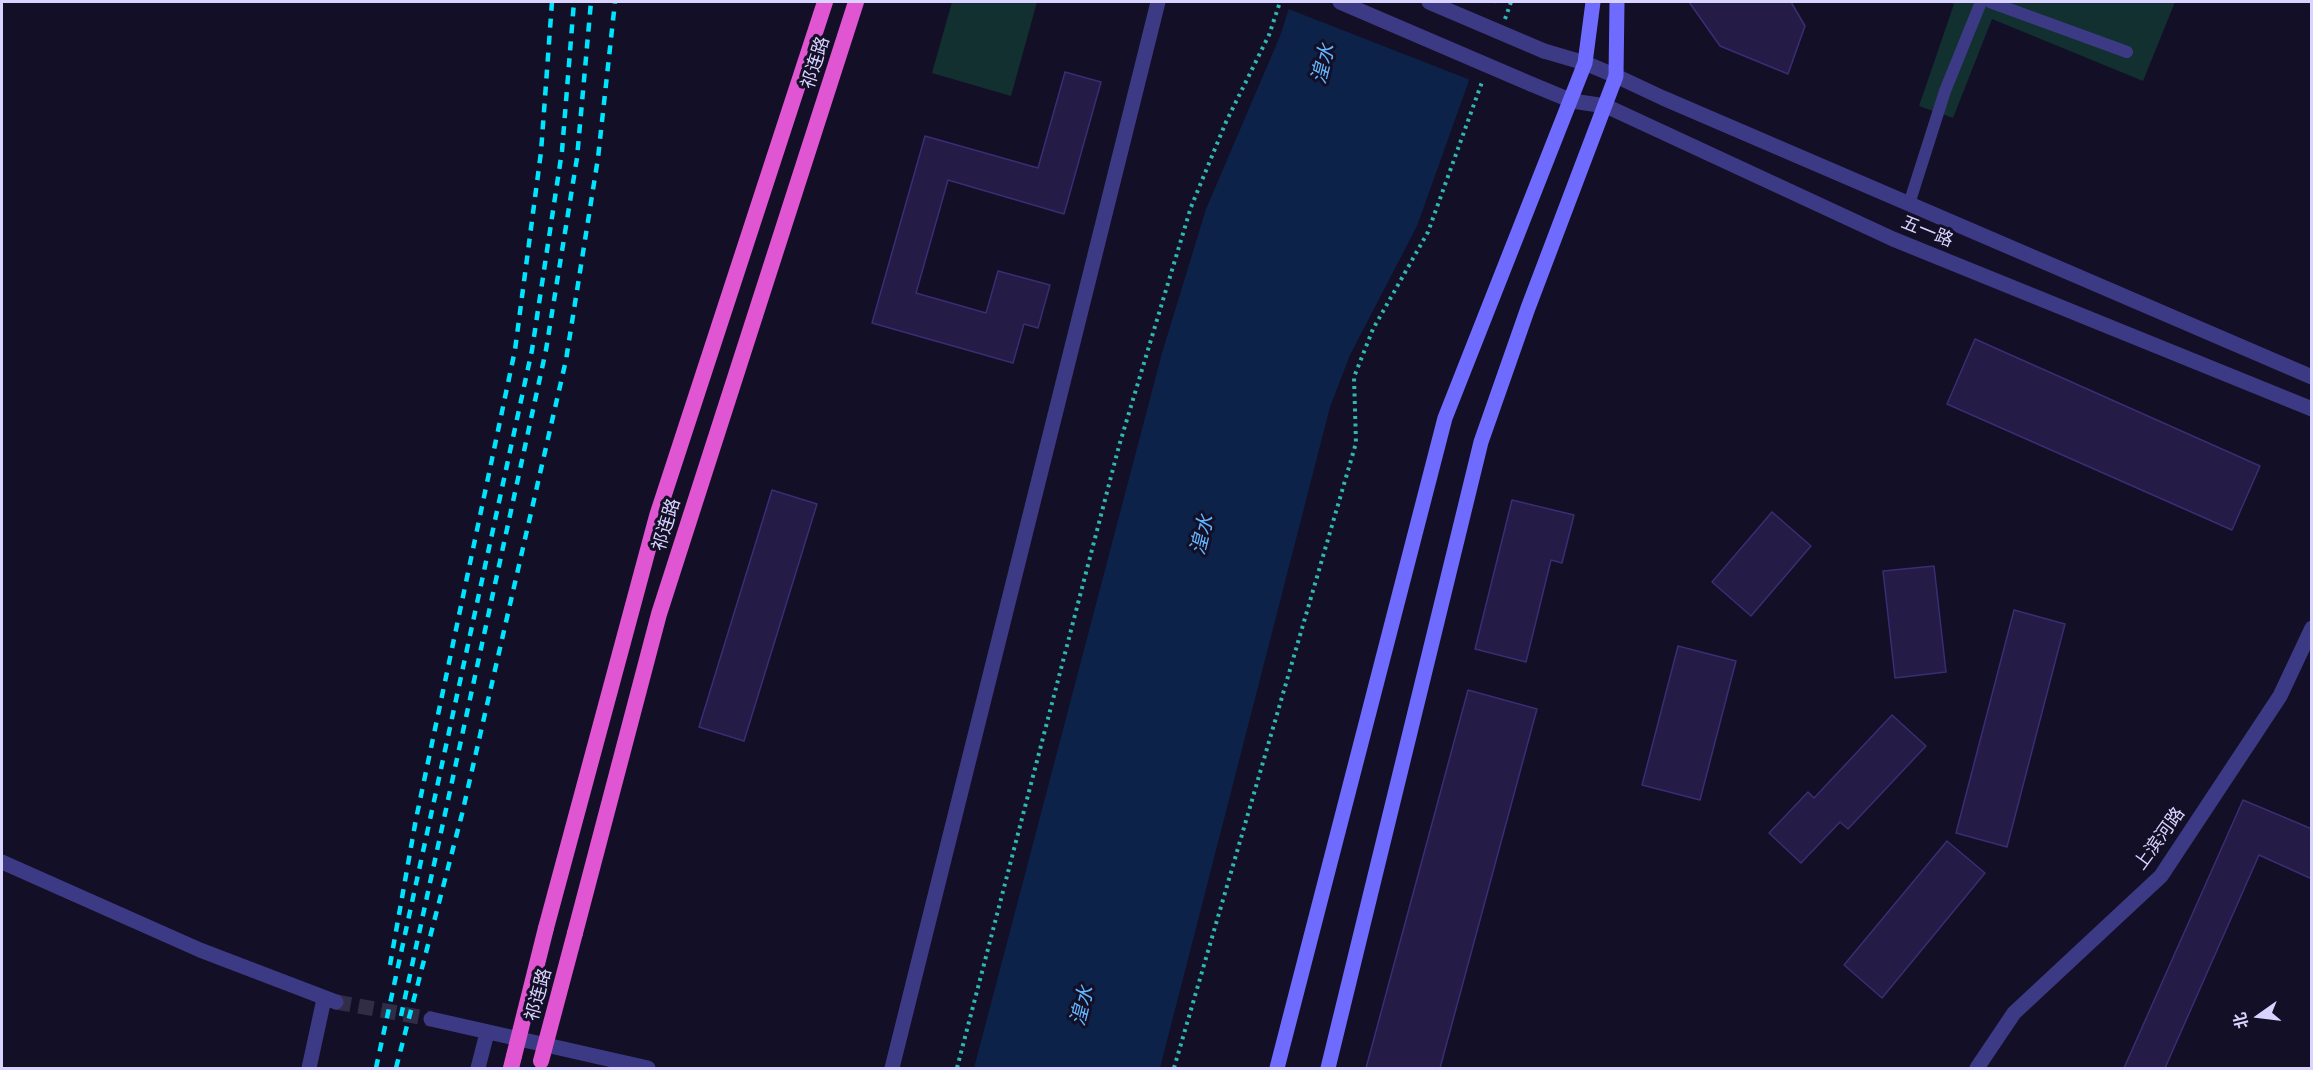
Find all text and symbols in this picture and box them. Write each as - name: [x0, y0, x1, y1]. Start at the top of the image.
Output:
- street label: 祁连路: [797, 34, 835, 92]
- water label: 湟水: [1308, 42, 1340, 86]
- street label: 五一路: [1898, 212, 1956, 252]
- street label: 祁连路: [649, 496, 685, 554]
- water label: 湟水: [1187, 513, 1219, 557]
- street label: 上滨河路: [2130, 804, 2190, 874]
- street label: 祁连路: [522, 966, 556, 1024]
- water label: 湟水: [1067, 984, 1099, 1028]
- north arrow: [2229, 986, 2289, 1046]
- text: 北: [2231, 1011, 2251, 1030]

